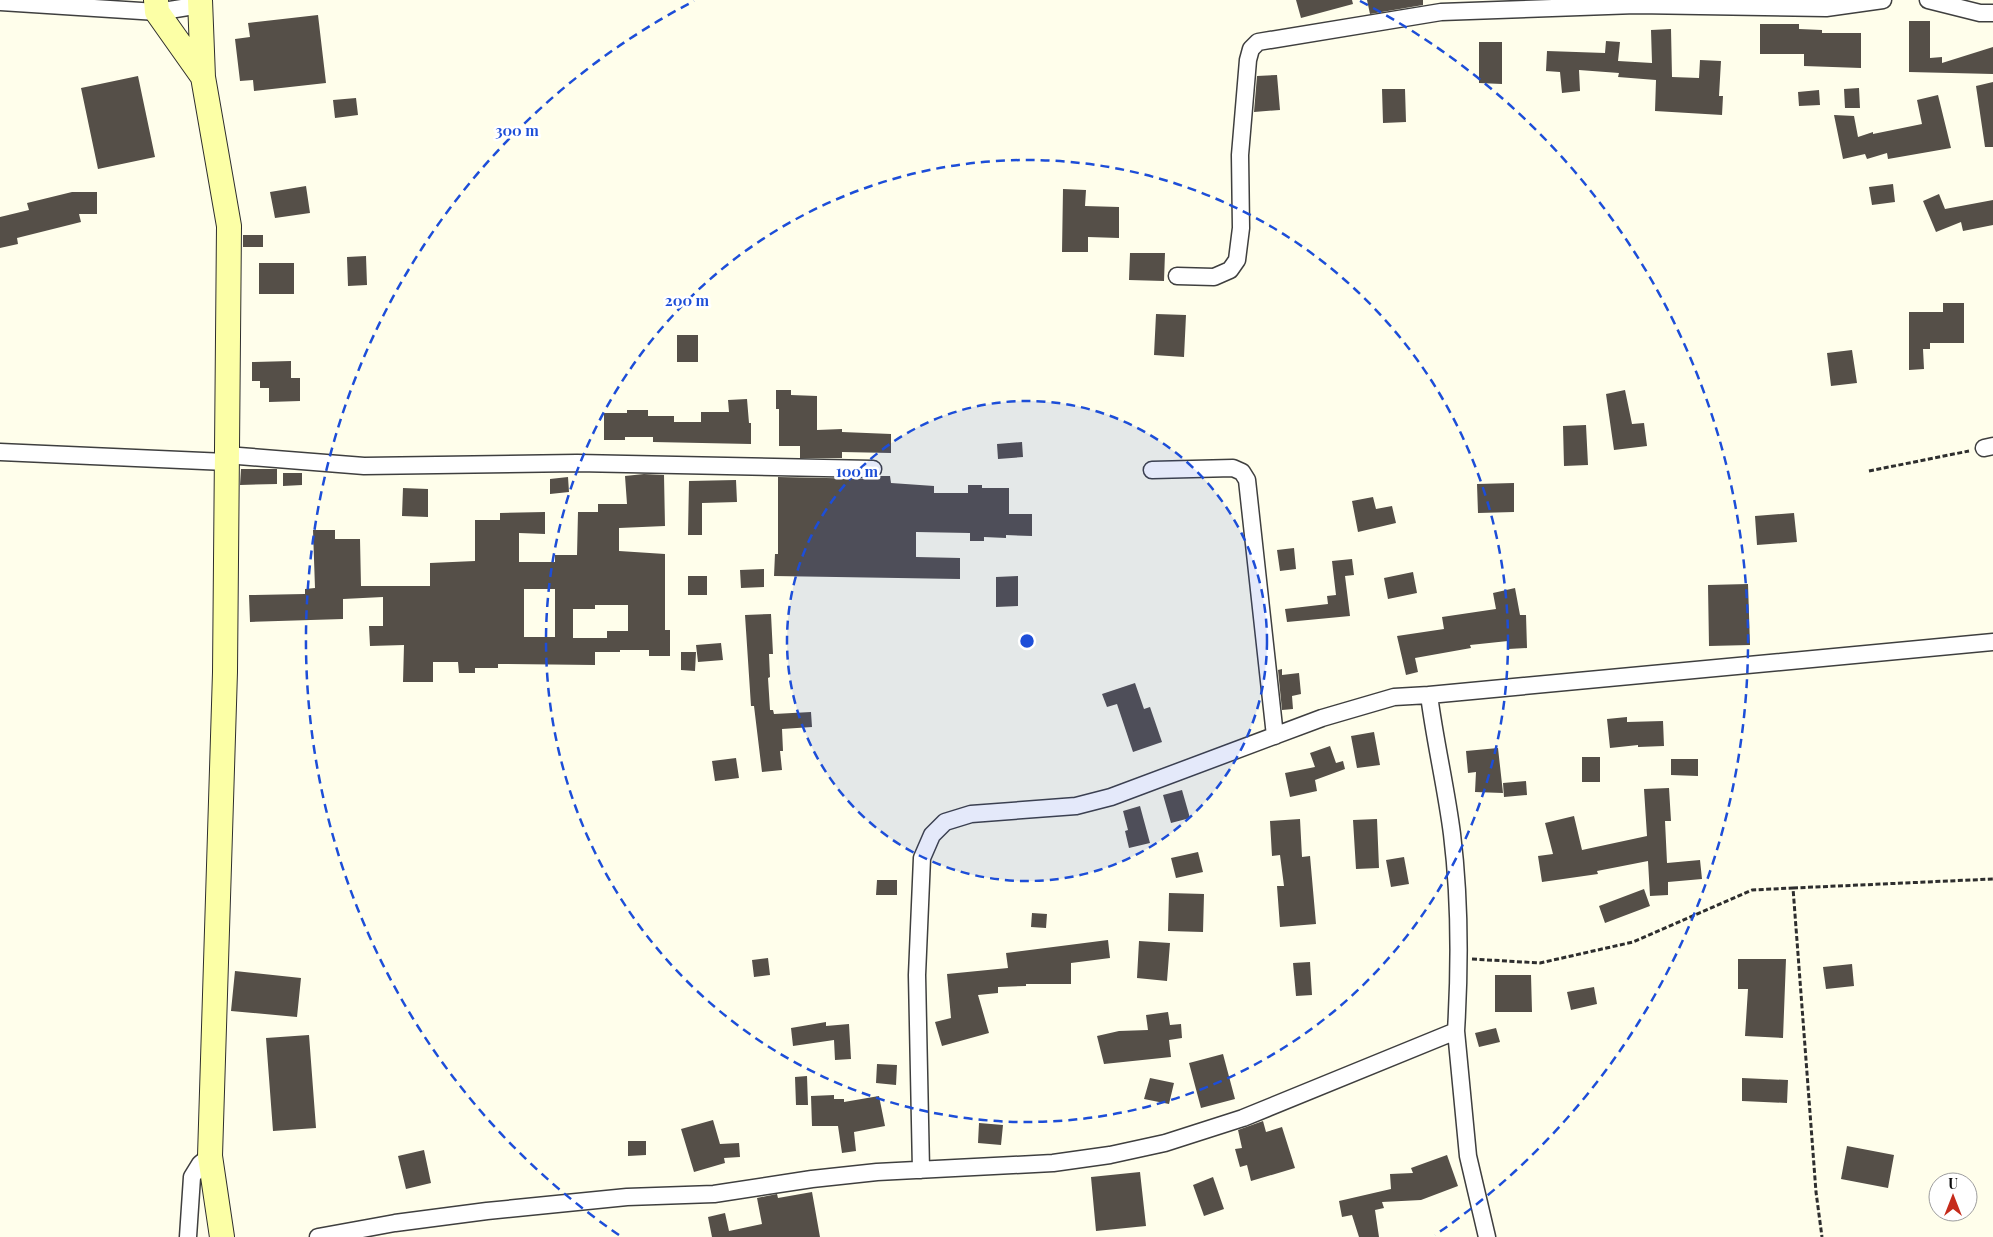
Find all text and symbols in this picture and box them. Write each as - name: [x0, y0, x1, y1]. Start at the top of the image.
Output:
- text: 300 m: [495, 120, 539, 140]
- text: 200 m: [665, 290, 710, 310]
- text: 100 m: [836, 461, 879, 481]
- centre of rings: [1018, 632, 1036, 650]
- north arrow: [1928, 1172, 1978, 1222]
- text: U: [1948, 1174, 1958, 1193]

